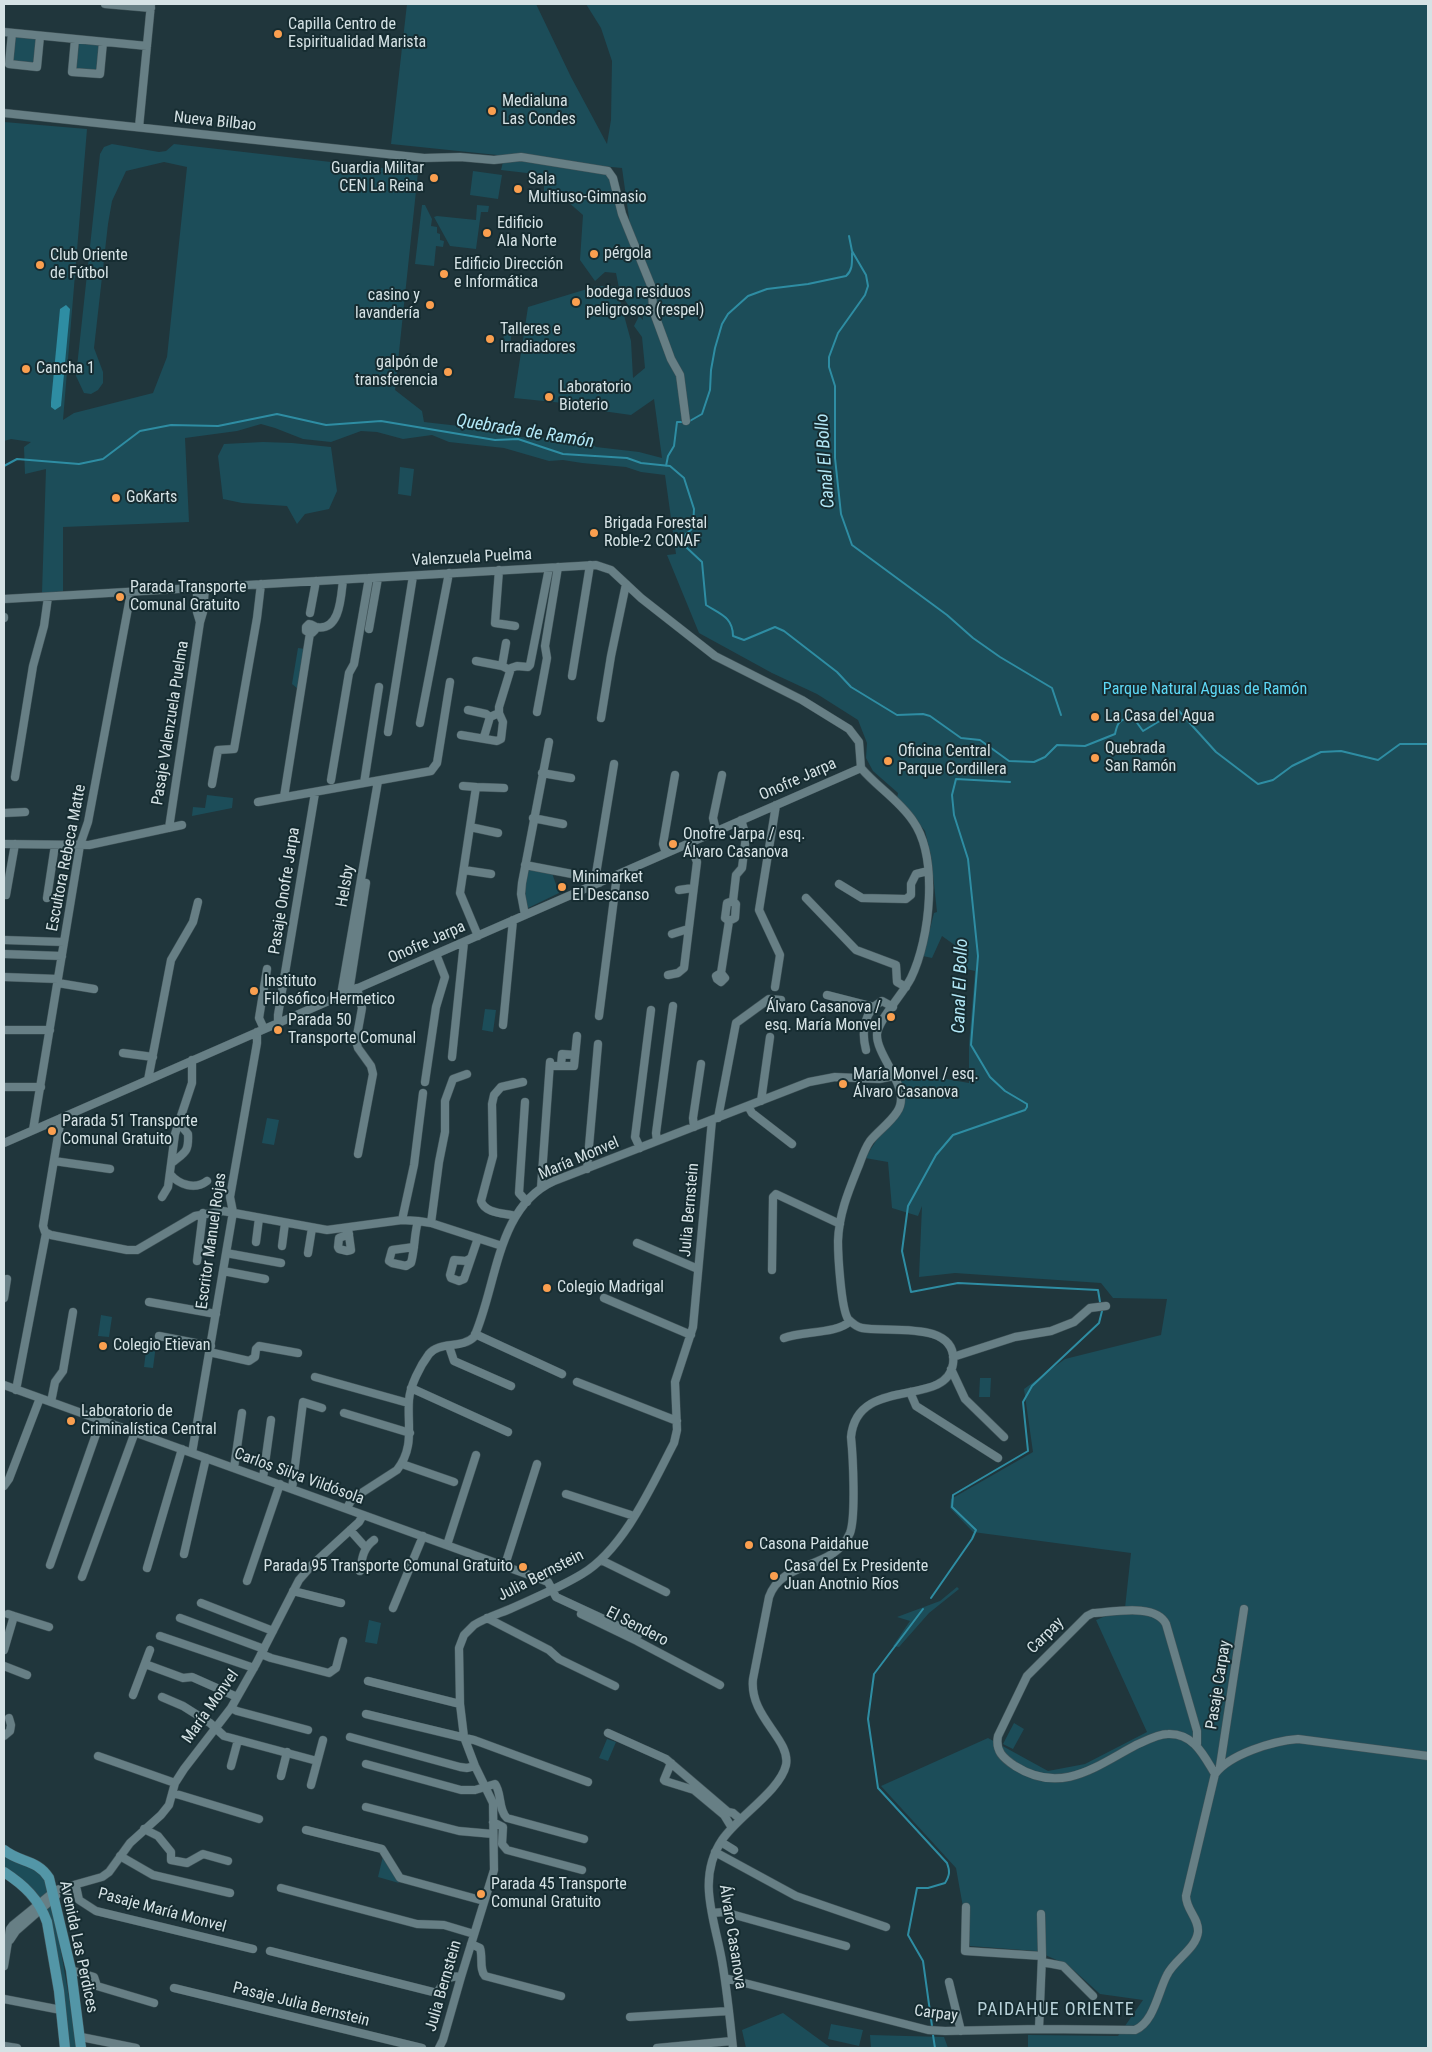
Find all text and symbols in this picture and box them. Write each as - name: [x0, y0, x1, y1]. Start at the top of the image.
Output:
- place label: Capilla Centro de Espiritualidad Marista: [288, 15, 426, 53]
- marker: Capilla Centro de Espiritualidad Marista: [272, 28, 284, 40]
- place label: Medialuna Las Condes: [502, 92, 576, 130]
- marker: Medialuna Las Condes: [486, 105, 498, 117]
- street label: Nueva Bilbao: [173, 108, 257, 136]
- place label: Guardia Militar CEN La Reina: [331, 159, 424, 197]
- place label: Sala Multiuso-Gimnasio: [528, 170, 647, 208]
- marker: Guardia Militar CEN La Reina: [428, 172, 440, 184]
- marker: Sala Multiuso-Gimnasio: [512, 183, 524, 195]
- place label: Edificio Ala Norte: [497, 214, 557, 252]
- marker: Edificio Ala Norte: [481, 227, 493, 239]
- place label: pérgola: [604, 244, 651, 264]
- place label: Club Oriente de Fútbol: [50, 246, 128, 284]
- marker: pérgola: [588, 248, 600, 260]
- place label: Edificio Dirección e Informática: [454, 255, 563, 293]
- marker: Club Oriente de Fútbol: [34, 259, 46, 271]
- marker: Edificio Dirección e Informática: [438, 268, 450, 280]
- place label: bodega residuos peligrosos (respel): [586, 283, 704, 321]
- place label: casino y lavandería: [355, 286, 420, 324]
- marker: bodega residuos peligrosos (respel): [570, 296, 582, 308]
- marker: casino y lavandería: [424, 299, 436, 311]
- place label: Talleres e Irradiadores: [500, 320, 576, 358]
- marker: Talleres e Irradiadores: [484, 333, 496, 345]
- place label: galpón de transferencia: [355, 353, 438, 391]
- place label: Cancha 1: [36, 359, 95, 379]
- marker: Cancha 1: [20, 363, 32, 375]
- marker: galpón de transferencia: [442, 366, 454, 378]
- place label: Laboratorio Bioterio: [559, 378, 632, 416]
- marker: Laboratorio Bioterio: [543, 391, 555, 403]
- water label: Quebrada de Ramón: [455, 410, 595, 454]
- water label: Canal El Bollo: [812, 413, 840, 509]
- place label: GoKarts: [126, 488, 177, 508]
- marker: GoKarts: [110, 492, 122, 504]
- place label: Brigada Forestal Roble-2 CONAF: [604, 514, 707, 552]
- marker: Brigada Forestal Roble-2 CONAF: [588, 527, 600, 539]
- street label: Valenzuela Puelma: [412, 545, 532, 571]
- place label: Parada Transporte Comunal Gratuito: [130, 578, 246, 616]
- marker: Parada Transporte Comunal Gratuito: [114, 591, 126, 603]
- street label: Pasaje Valenzuela Puelma: [149, 639, 193, 807]
- park label: Parque Natural Aguas de Ramón: [1103, 680, 1307, 700]
- place label: La Casa del Agua: [1105, 707, 1215, 727]
- marker: La Casa del Agua: [1089, 711, 1101, 723]
- place label: Quebrada San Ramón: [1105, 739, 1176, 777]
- place label: Oficina Central Parque Cordillera: [898, 742, 1007, 780]
- marker: Quebrada San Ramón: [1089, 752, 1101, 764]
- street label: Onofre Jarpa: [757, 755, 839, 805]
- marker: Oficina Central Parque Cordillera: [882, 755, 894, 767]
- street label: Escultora Rebeca Matte: [43, 783, 91, 933]
- place label: Onofre Jarpa / esq. Álvaro Casanova: [683, 825, 805, 863]
- street label: Pasaje Onofre Jarpa: [265, 826, 305, 956]
- marker: Onofre Jarpa / esq. Álvaro Casanova: [667, 838, 679, 850]
- street label: Helsby: [333, 863, 359, 909]
- place label: Minimarket El Descanso: [572, 868, 649, 906]
- marker: Minimarket El Descanso: [556, 881, 568, 893]
- street label: Onofre Jarpa: [386, 918, 468, 968]
- water label: Canal El Bollo: [949, 938, 973, 1034]
- place label: Instituto Filosófico Hermetico: [264, 972, 395, 1010]
- marker: Instituto Filosófico Hermetico: [248, 985, 260, 997]
- place label: Álvaro Casanova / esq. María Monvel: [765, 998, 881, 1036]
- place label: Parada 50 Transporte Comunal: [288, 1011, 416, 1049]
- marker: Álvaro Casanova / esq. María Monvel: [885, 1011, 897, 1023]
- marker: Parada 50 Transporte Comunal: [272, 1024, 284, 1036]
- place label: María Monvel / esq. Álvaro Casanova: [853, 1065, 979, 1103]
- marker: María Monvel / esq. Álvaro Casanova: [837, 1078, 849, 1090]
- place label: Parada 51 Transporte Comunal Gratuito: [62, 1112, 198, 1150]
- marker: Parada 51 Transporte Comunal Gratuito: [46, 1125, 58, 1137]
- street label: María Monvel: [536, 1133, 622, 1185]
- street label: Julia Bernstein: [676, 1162, 704, 1258]
- street label: Escritor Manuel Rojas: [193, 1172, 231, 1310]
- place label: Colegio Madrigal: [557, 1278, 664, 1298]
- marker: Colegio Madrigal: [541, 1282, 553, 1294]
- place label: Colegio Etievan: [113, 1336, 210, 1356]
- marker: Colegio Etievan: [97, 1340, 109, 1352]
- place label: Laboratorio de Criminalística Central: [81, 1402, 217, 1440]
- marker: Laboratorio de Criminalística Central: [65, 1415, 77, 1427]
- street label: Carlos Silva Vildósola: [231, 1445, 367, 1509]
- place label: Casona Paidahue: [759, 1535, 869, 1555]
- marker: Casona Paidahue: [743, 1539, 755, 1551]
- street label: Julia Bernstein: [495, 1546, 587, 1606]
- place label: Parada 95 Transporte Comunal Gratuito: [263, 1557, 513, 1577]
- place label: Casa del Ex Presidente Juan Anotnio Ríos: [784, 1557, 928, 1595]
- marker: Parada 95 Transporte Comunal Gratuito: [517, 1561, 529, 1573]
- marker: Casa del Ex Presidente Juan Anotnio Ríos: [768, 1570, 780, 1582]
- street label: El Sendero: [603, 1603, 671, 1651]
- street label: Carpay: [1024, 1614, 1068, 1658]
- street label: Pasaje Carpay: [1202, 1639, 1236, 1731]
- street label: María Monvel: [179, 1666, 243, 1748]
- place label: Parada 45 Transporte Comunal Gratuito: [491, 1875, 627, 1913]
- street label: Avenida Las Perdices: [55, 1879, 101, 2015]
- street label: Álvaro Casanova: [714, 1883, 750, 1991]
- street label: Pasaje María Monvel: [96, 1885, 228, 1937]
- marker: Parada 45 Transporte Comunal Gratuito: [475, 1888, 487, 1900]
- street label: Julia Bernstein: [422, 1938, 466, 2034]
- street label: Pasaje Julia Bernstein: [231, 1979, 371, 2031]
- district label: PAIDAHUE ORIENTE: [975, 1999, 1137, 2021]
- street label: Carpay: [913, 2002, 959, 2026]

